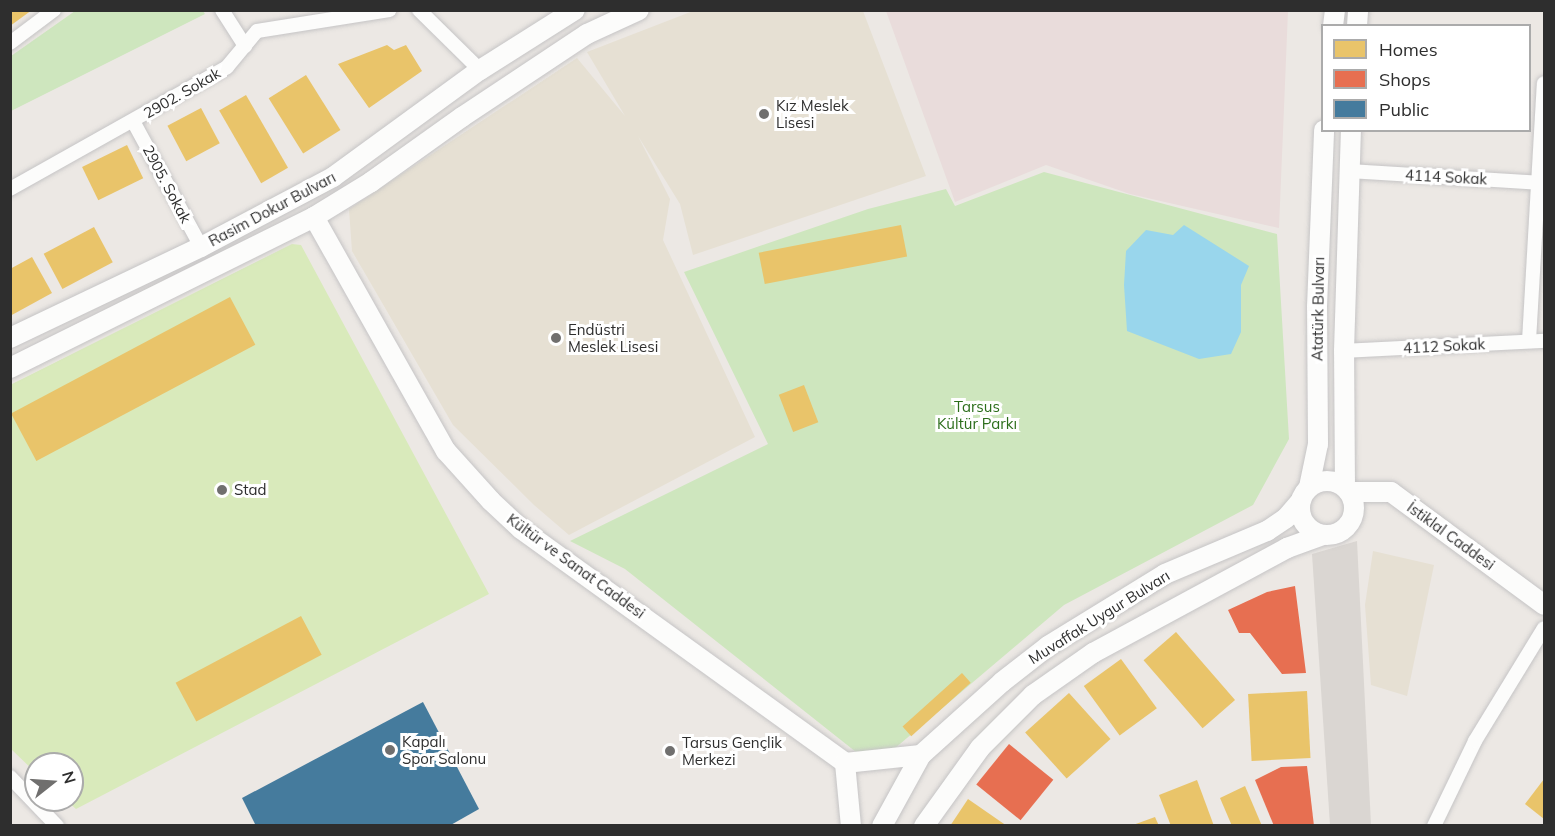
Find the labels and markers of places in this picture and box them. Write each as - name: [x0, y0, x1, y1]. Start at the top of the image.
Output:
- place label: Kız Meslek Lisesi: [776, 96, 849, 131]
- marker: Kız Meslek Lisesi: [757, 107, 771, 121]
- place label: Endüstri Meslek Lisesi: [568, 320, 658, 355]
- marker: Endüstri Meslek Lisesi: [549, 331, 563, 345]
- place label: Stad: [234, 481, 267, 499]
- marker: Stad: [215, 483, 229, 497]
- place label: Kapalı Spor Salonu: [402, 732, 486, 767]
- place label: Tarsus Gençlik Merkezi: [682, 733, 782, 768]
- marker: Kapalı Spor Salonu: [383, 743, 397, 757]
- marker: Tarsus Gençlik Merkezi: [663, 744, 677, 758]

